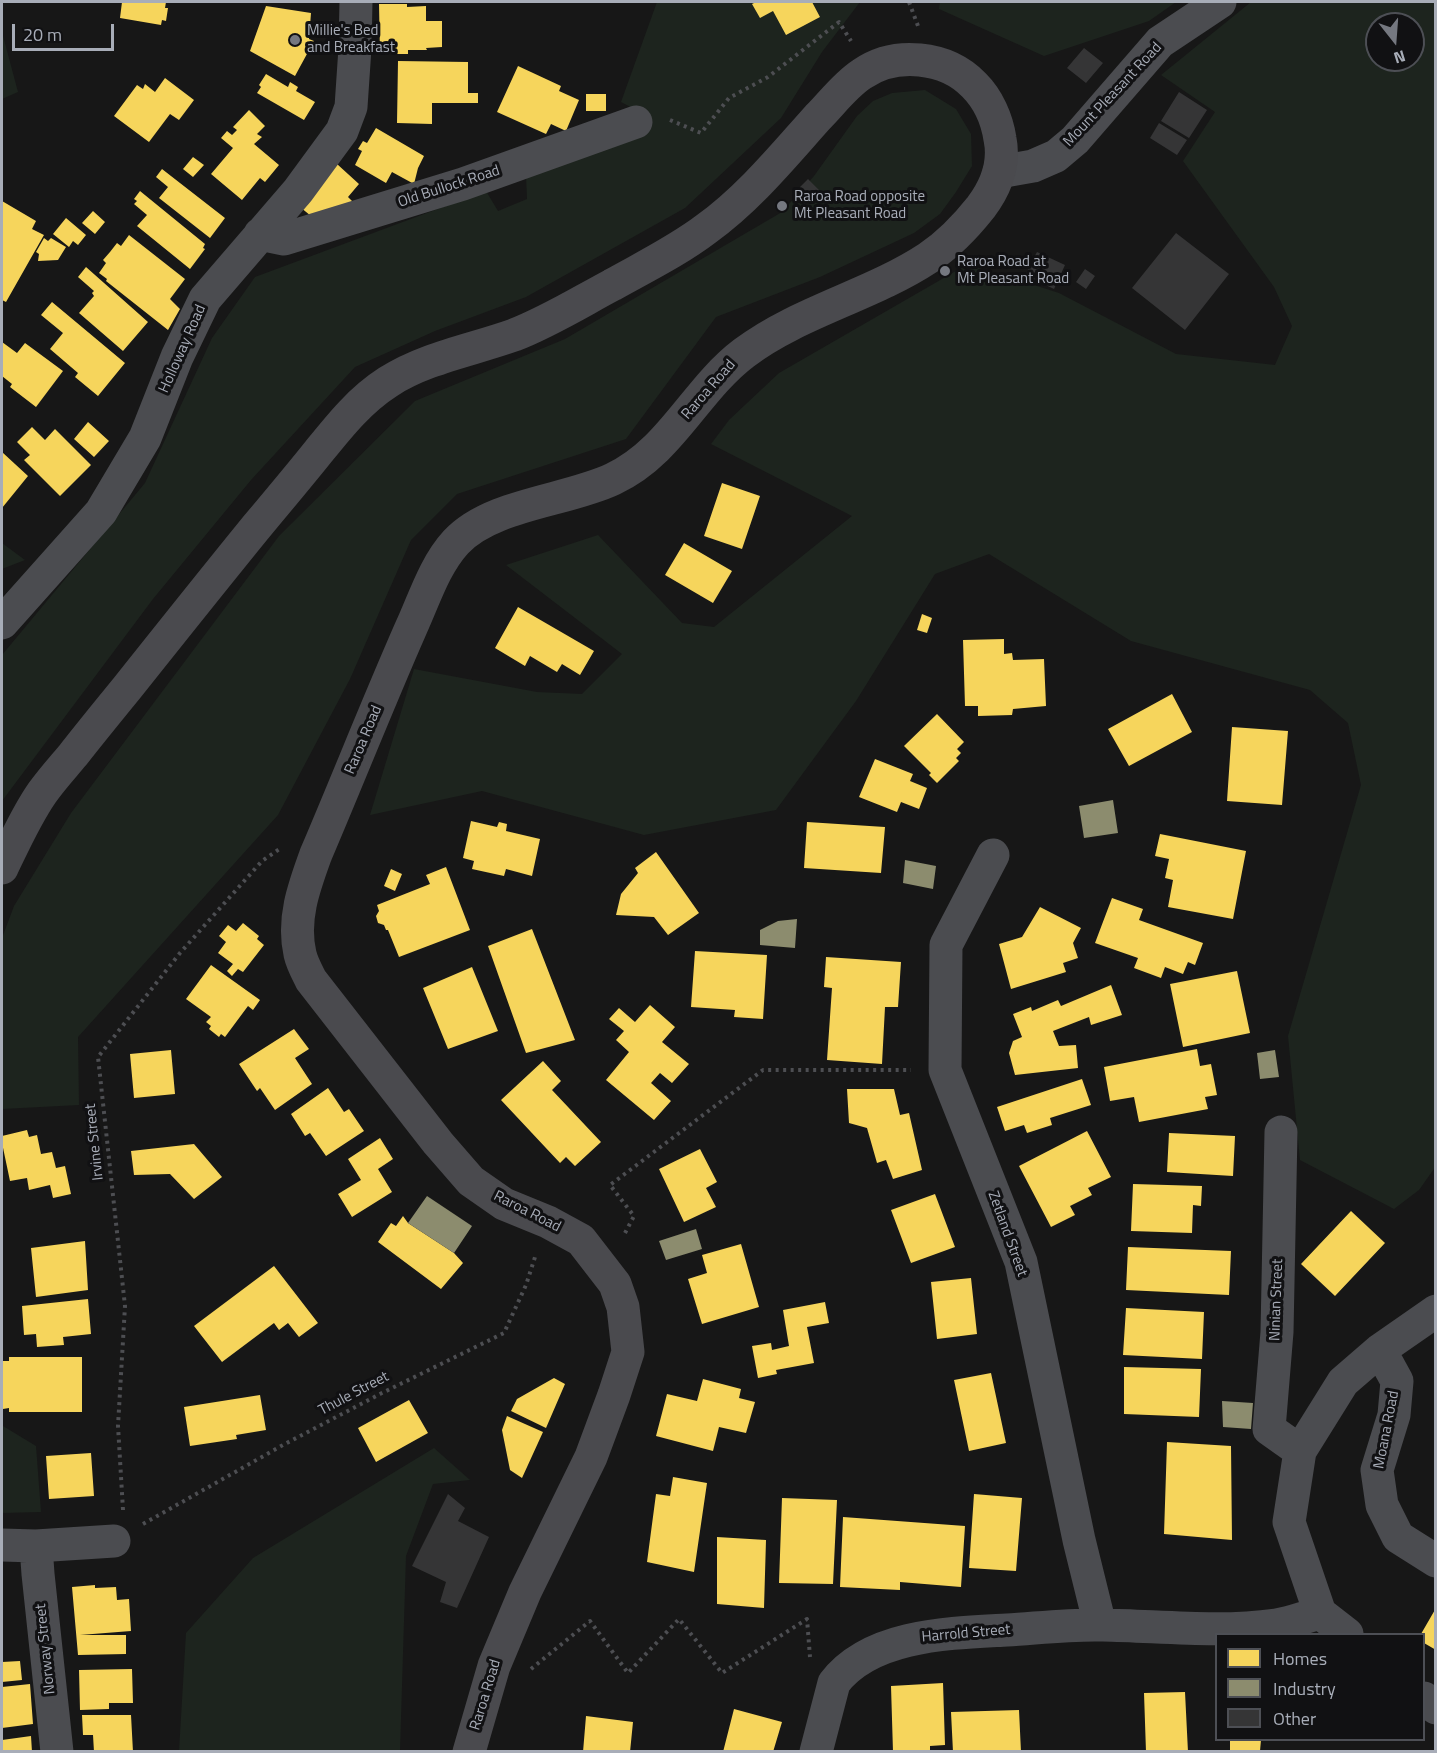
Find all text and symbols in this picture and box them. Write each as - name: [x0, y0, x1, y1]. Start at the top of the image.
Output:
- scale bar: [15, 12, 117, 50]
- north arrow: [1365, 12, 1425, 72]
- text: 20 m: [23, 21, 62, 48]
- place label: Millie's Bed and Breakfast: [307, 22, 395, 57]
- marker: Millie's Bed and Breakfast: [288, 33, 302, 47]
- street label: Mount Pleasant Road: [1060, 39, 1166, 151]
- text: N: [1391, 44, 1408, 70]
- street label: Old Bullock Road: [396, 162, 502, 212]
- place label: Raroa Road opposite Mt Pleasant Road: [794, 188, 925, 223]
- marker: Raroa Road opposite Mt Pleasant Road: [775, 199, 789, 213]
- place label: Raroa Road at Mt Pleasant Road: [957, 253, 1069, 288]
- marker: Raroa Road at Mt Pleasant Road: [938, 264, 952, 278]
- street label: Holloway Road: [156, 302, 210, 396]
- street label: Raroa Road: [678, 357, 740, 423]
- street label: Raroa Road: [341, 703, 387, 777]
- street label: Irvine Street: [82, 1103, 108, 1181]
- street label: Raroa Road: [490, 1187, 564, 1237]
- street label: Zetland Street: [983, 1189, 1031, 1279]
- street label: Ninian Street: [1267, 1259, 1287, 1341]
- street label: Thule Street: [316, 1368, 392, 1420]
- street label: Moana Road: [1371, 1389, 1403, 1471]
- street label: Norway Street: [32, 1603, 60, 1695]
- street label: Harrold Street: [921, 1621, 1011, 1647]
- legend: [1215, 1633, 1425, 1741]
- text: Homes: [1273, 1645, 1327, 1672]
- street label: Raroa Road: [467, 1657, 505, 1733]
- text: Industry: [1273, 1675, 1336, 1702]
- text: Other: [1273, 1705, 1316, 1732]

